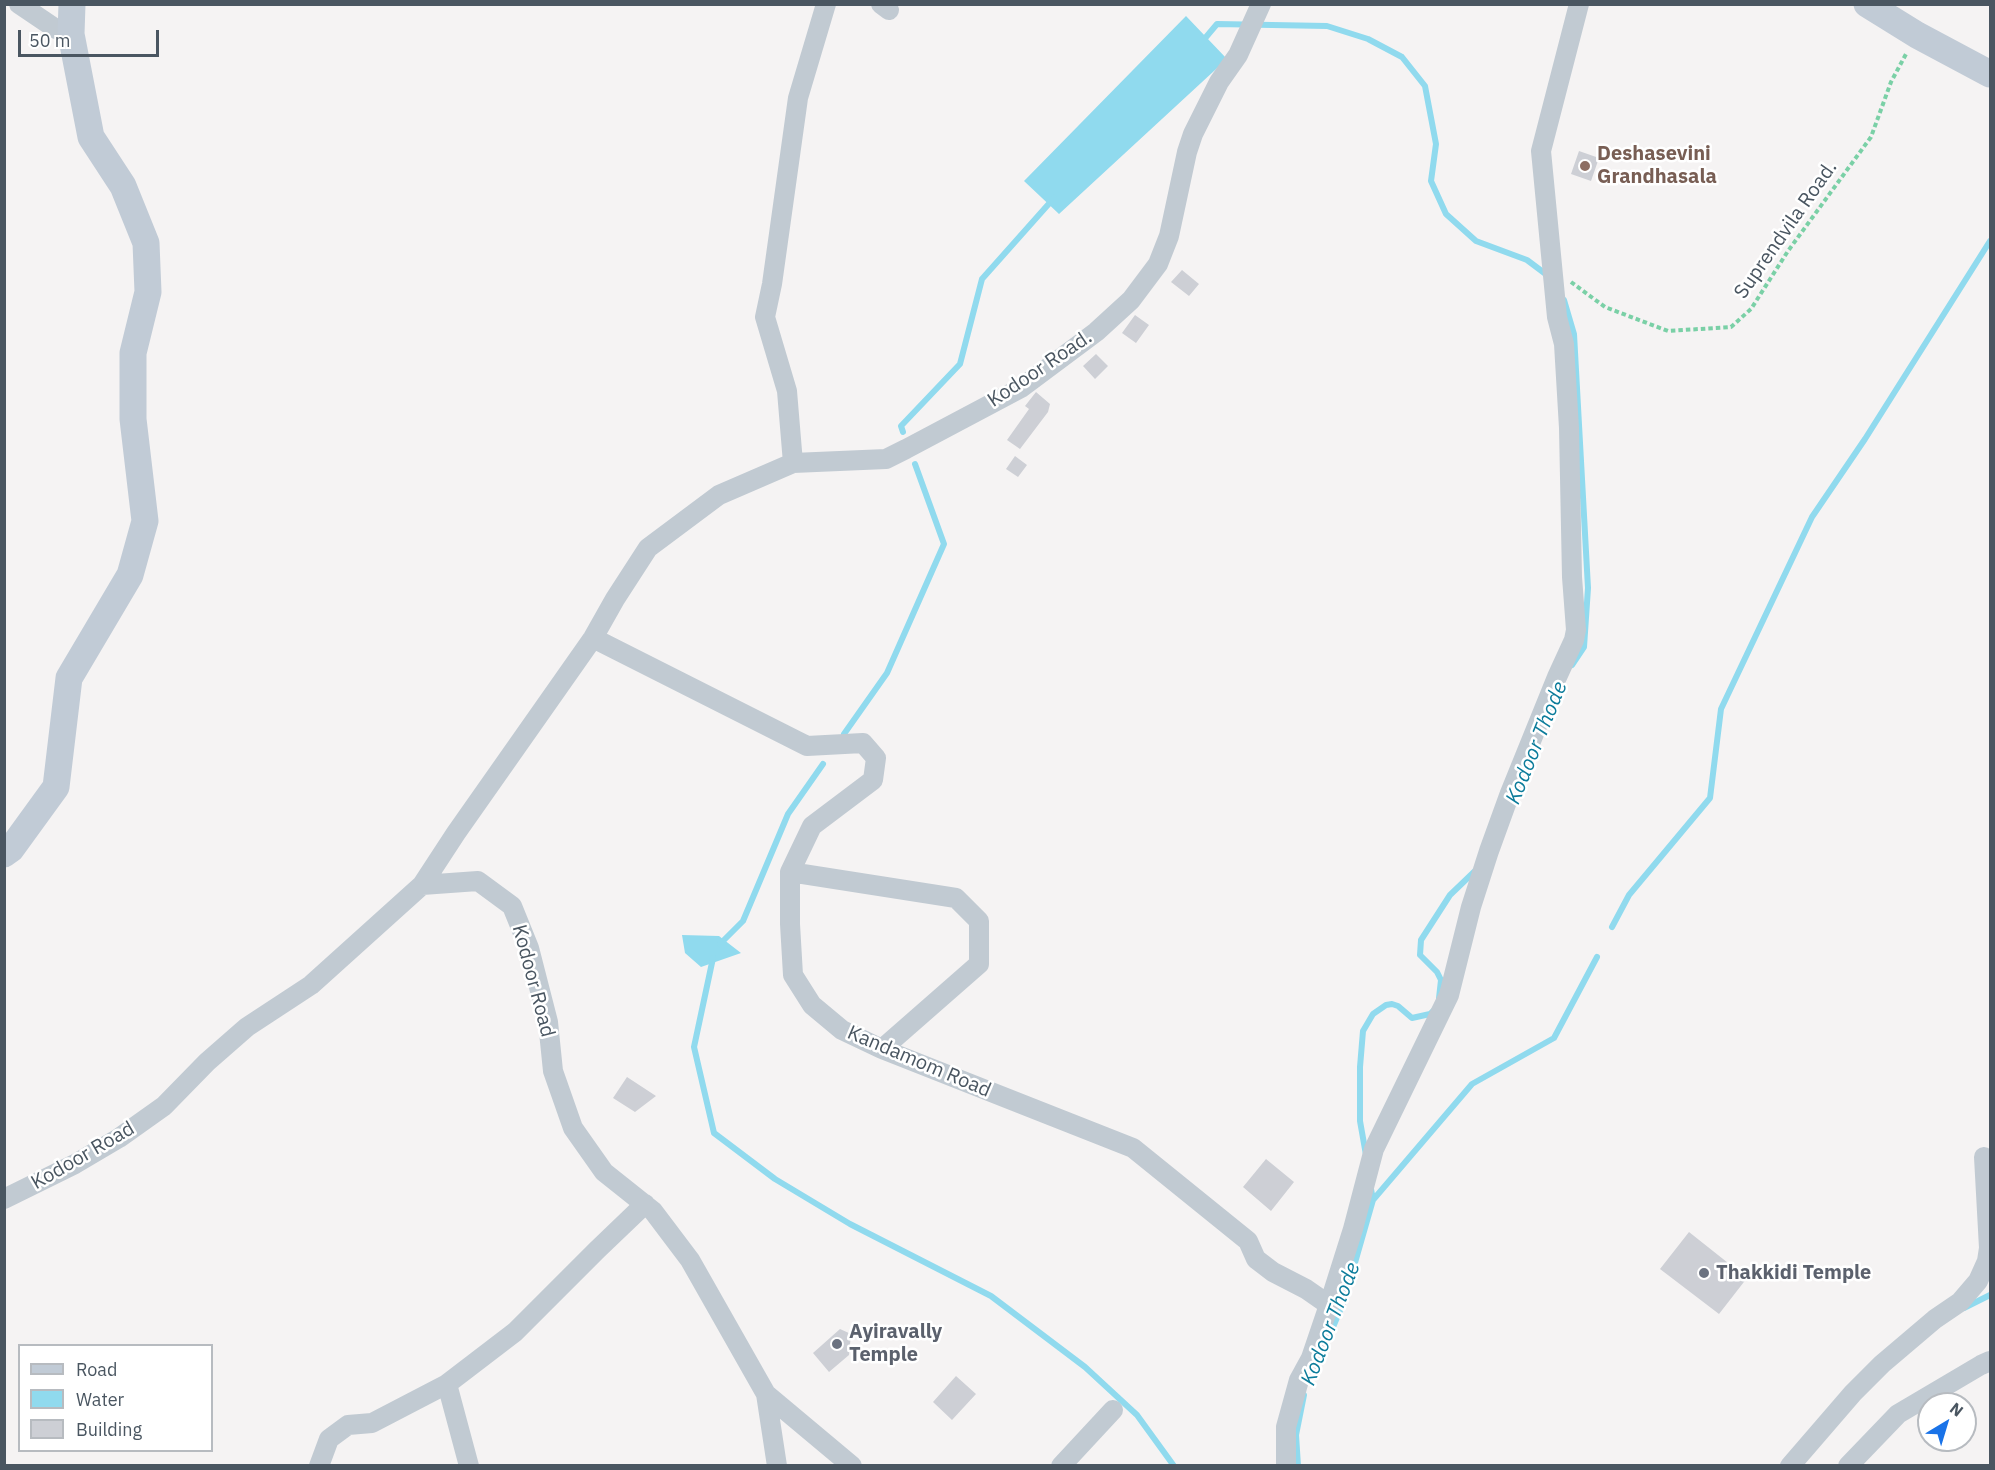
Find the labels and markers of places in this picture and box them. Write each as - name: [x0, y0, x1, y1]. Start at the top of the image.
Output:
- place label: Deshasevini Grandhasala: [1597, 142, 1717, 189]
- marker: Deshasevini Grandhasala: [1578, 159, 1592, 173]
- place label: Thakkidi Temple: [1716, 1261, 1871, 1285]
- marker: Thakkidi Temple: [1697, 1266, 1711, 1280]
- place label: Ayiravally Temple: [849, 1320, 942, 1367]
- marker: Ayiravally Temple: [830, 1337, 844, 1351]

